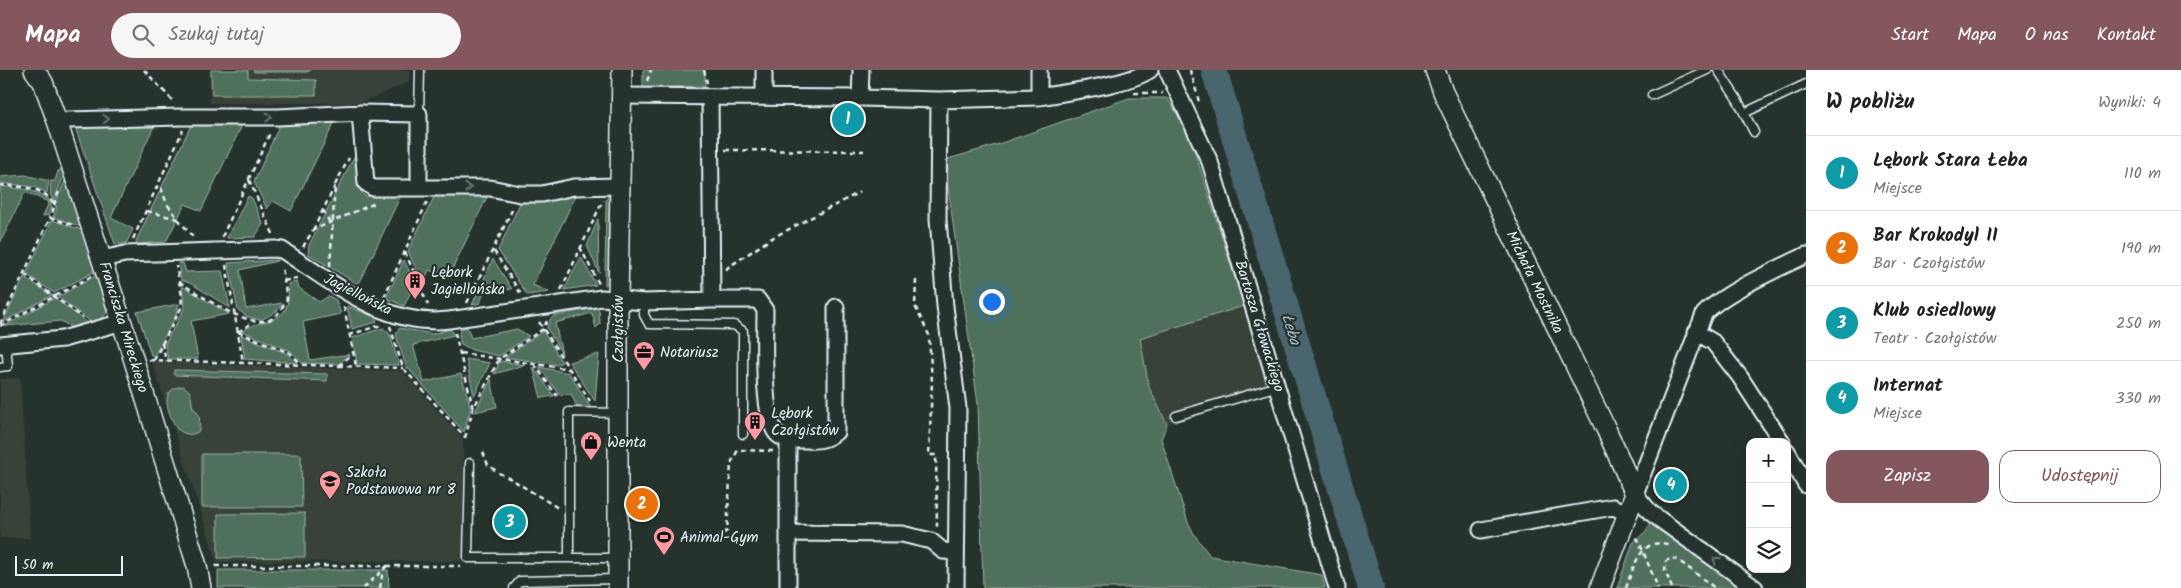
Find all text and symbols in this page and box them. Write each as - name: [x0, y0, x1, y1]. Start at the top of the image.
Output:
- search box: [111, 13, 461, 58]
- text: Mapa: [25, 16, 81, 55]
- text: Szukaj tutaj: [169, 20, 264, 50]
- icon: search: [129, 21, 157, 49]
- text: Start: [1891, 21, 1929, 50]
- text: Mapa: [1957, 21, 1997, 50]
- text: O nas: [2025, 21, 2069, 50]
- text: Kontakt: [2097, 21, 2156, 50]
- text: W pobliżu: [1826, 86, 1914, 119]
- text: Wyniki: 4: [2098, 90, 2161, 115]
- pin: 1: [832, 100, 864, 138]
- one-way arrow: [265, 112, 273, 122]
- one-way arrow: [102, 114, 110, 124]
- text: Lębork Stara Łeba: [1873, 146, 2028, 176]
- text: 1: [1840, 161, 1844, 186]
- text: 110 m: [2124, 161, 2161, 186]
- text: Miejsce: [1873, 176, 1922, 201]
- one-way arrow: [464, 183, 472, 193]
- text: Bar Krokodyl II: [1873, 221, 1998, 251]
- street label: Michała Mostnika: [1499, 227, 1569, 338]
- text: 2: [1837, 236, 1847, 261]
- text: 190 m: [2121, 236, 2161, 261]
- text: Bar · Czołgistów: [1873, 251, 1985, 276]
- street label: Bartosza Głowackiego: [1228, 257, 1291, 395]
- street label: Franciszka Mireckiego: [92, 259, 154, 396]
- place label: Lębork Jagiellońska: [431, 261, 505, 302]
- street label: Jagiellońska: [319, 267, 396, 322]
- building icon: Lębork Jagiellońska: [403, 269, 427, 300]
- your location: [979, 289, 1005, 315]
- street label: Czołgistów: [607, 294, 631, 363]
- text: Klub osiedlowy: [1873, 296, 1996, 326]
- water label: Łeba: [1274, 311, 1308, 350]
- text: 3: [1838, 311, 1846, 336]
- text: 250 m: [2116, 311, 2161, 336]
- text: Teatr · Czołgistów: [1873, 326, 1996, 351]
- office icon: Notariusz: [632, 340, 656, 371]
- place label: Notariusz: [660, 341, 719, 365]
- text: Internat: [1873, 371, 1943, 401]
- text: 4: [1838, 386, 1846, 411]
- text: 330 m: [2116, 386, 2161, 411]
- text: Miejsce: [1873, 401, 1922, 426]
- place label: Lębork Czołgistów: [771, 402, 839, 443]
- building icon: Lębork Czołgistów: [743, 410, 767, 441]
- shop icon: Wenta: [579, 430, 603, 461]
- place label: Wenta: [607, 431, 646, 455]
- map controls: [1746, 438, 1791, 573]
- button: +: [1746, 438, 1791, 483]
- button: Zapisz: [1826, 450, 1989, 503]
- button: Udostępnij: [1999, 450, 2161, 503]
- place label: Szkoła Podstawowa nr 8: [346, 461, 457, 502]
- pin: 4: [1655, 466, 1687, 504]
- school or university icon: Szkoła Podstawowa nr 8: [318, 469, 342, 500]
- button: −: [1746, 483, 1791, 528]
- pin: 2: [626, 485, 658, 523]
- pin: 3: [494, 503, 526, 541]
- sports icon: Animal-Gym: [652, 525, 676, 556]
- place label: Animal-Gym: [680, 526, 758, 550]
- button: layers: [1746, 528, 1791, 573]
- scale bar: [15, 553, 122, 576]
- text: 50 m: [22, 554, 53, 576]
- one-way arrow: [1712, 557, 1722, 566]

